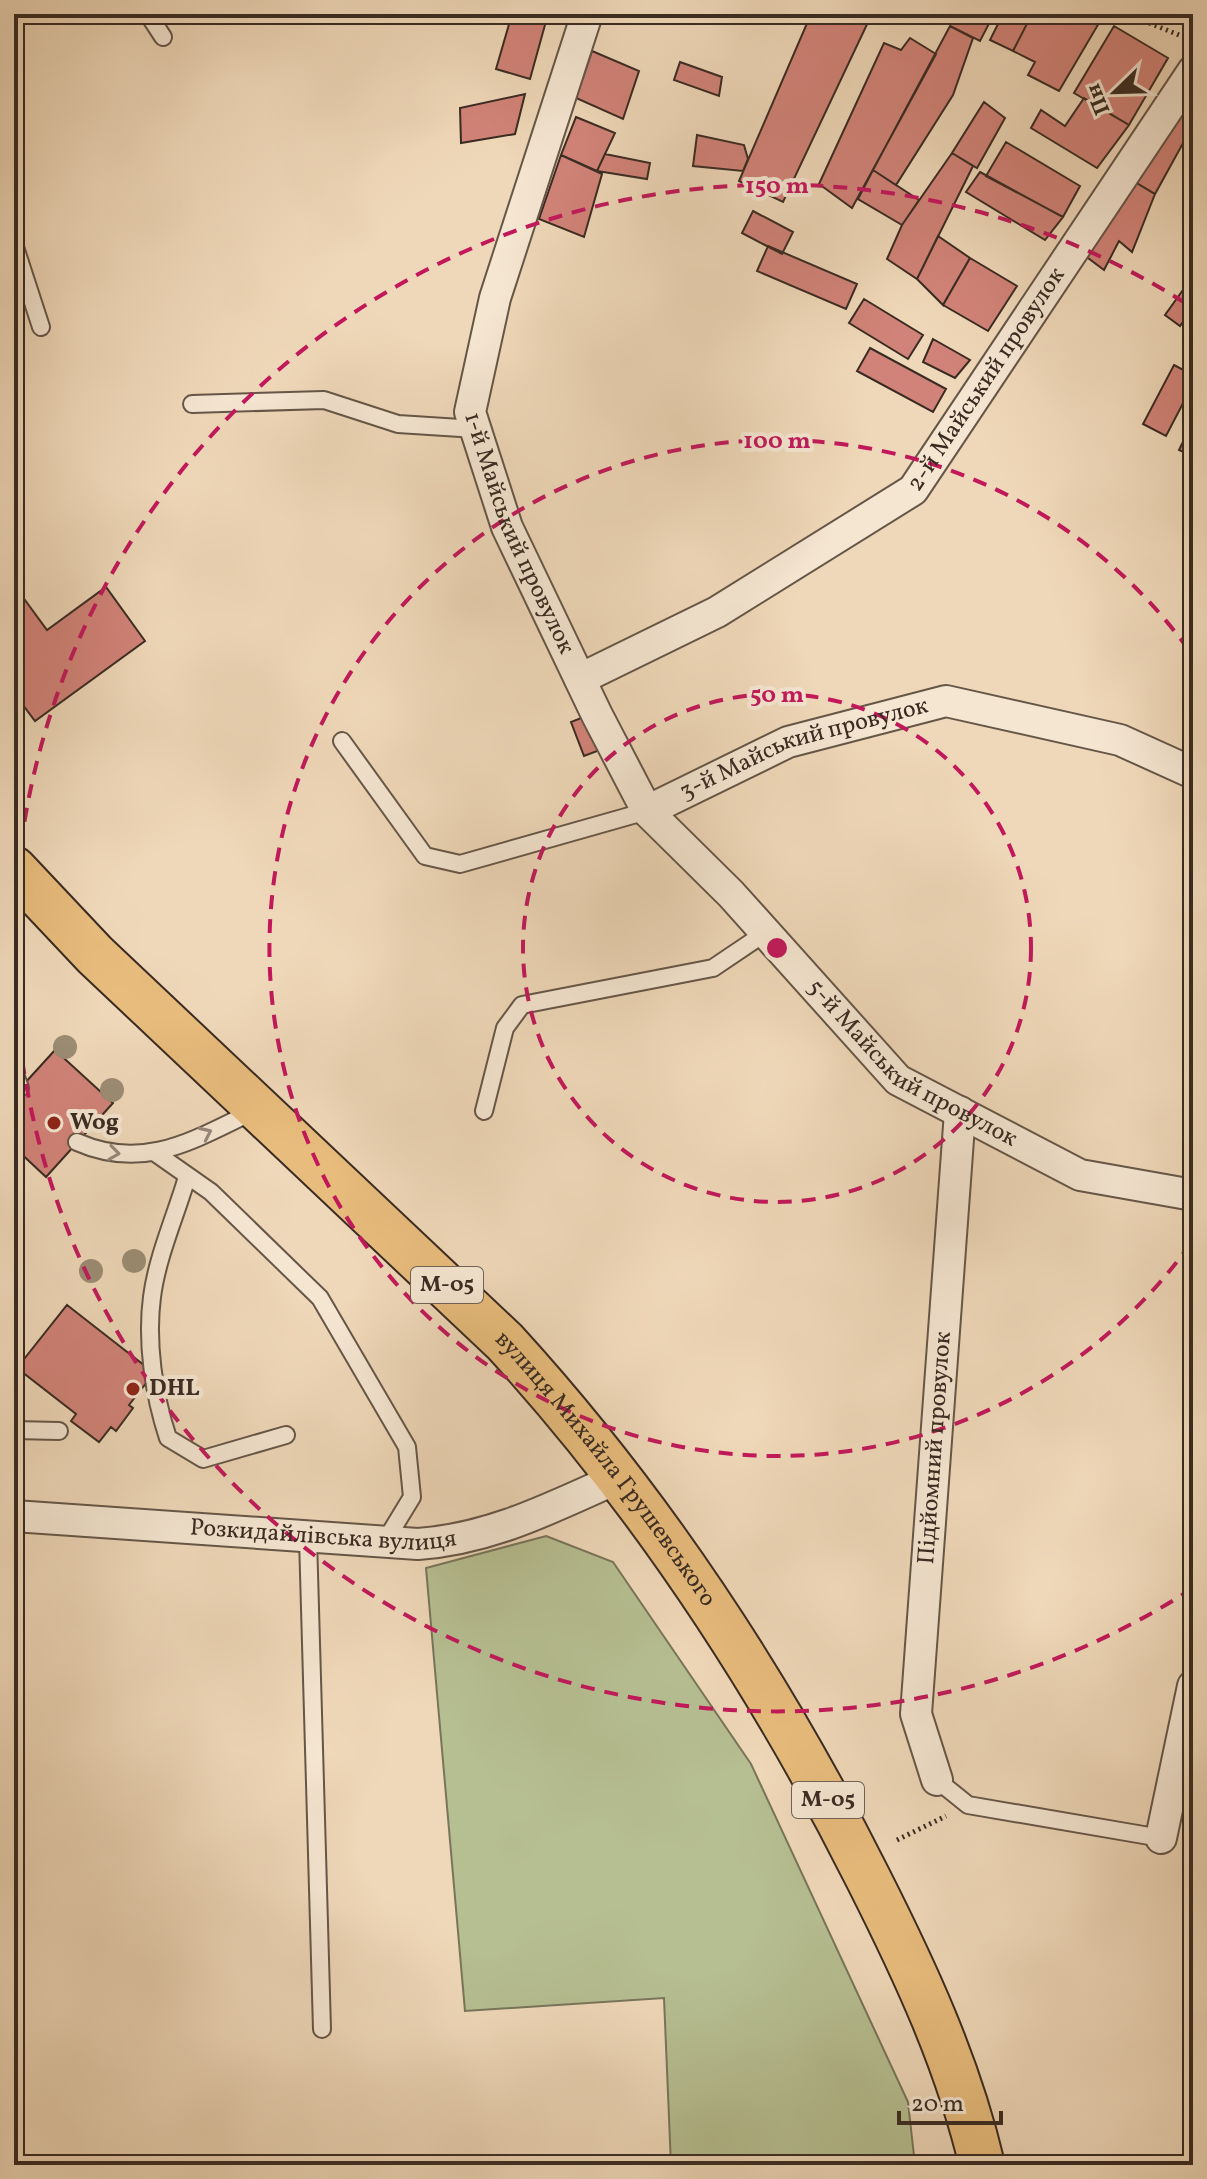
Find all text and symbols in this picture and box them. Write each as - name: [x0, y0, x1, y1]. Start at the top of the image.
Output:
- north arrow: [1075, 52, 1155, 132]
- text: Пн: [1079, 78, 1119, 119]
- text: 150 m: [745, 170, 809, 204]
- street label: 2-й Майський провулок: [899, 261, 1074, 499]
- street label: 1-й Майський провулок: [454, 408, 583, 660]
- text: 100 m: [743, 425, 811, 459]
- text: 50 m: [750, 679, 804, 713]
- street label: 3-й Майський провулок: [674, 689, 932, 809]
- centre of rings: [763, 934, 791, 962]
- street label: 5-й Майський провулок: [799, 972, 1023, 1156]
- place label: Wog: [70, 1106, 119, 1140]
- marker: Wog: [45, 1114, 63, 1132]
- one-way arrow: [198, 1127, 213, 1143]
- one-way arrow: [108, 1144, 121, 1161]
- road number: М-05: [411, 1267, 483, 1303]
- street label: вулиця Михайла Грушевського: [487, 1323, 724, 1614]
- street label: Підйомний провулок: [910, 1330, 961, 1566]
- place label: DHL: [149, 1372, 200, 1406]
- marker: DHL: [124, 1380, 142, 1398]
- street label: Розкидайлівська вулиця: [189, 1511, 459, 1561]
- road number: М-05: [792, 1782, 864, 1818]
- scale bar: [899, 2075, 1001, 2125]
- text: 20 m: [911, 2088, 964, 2122]

